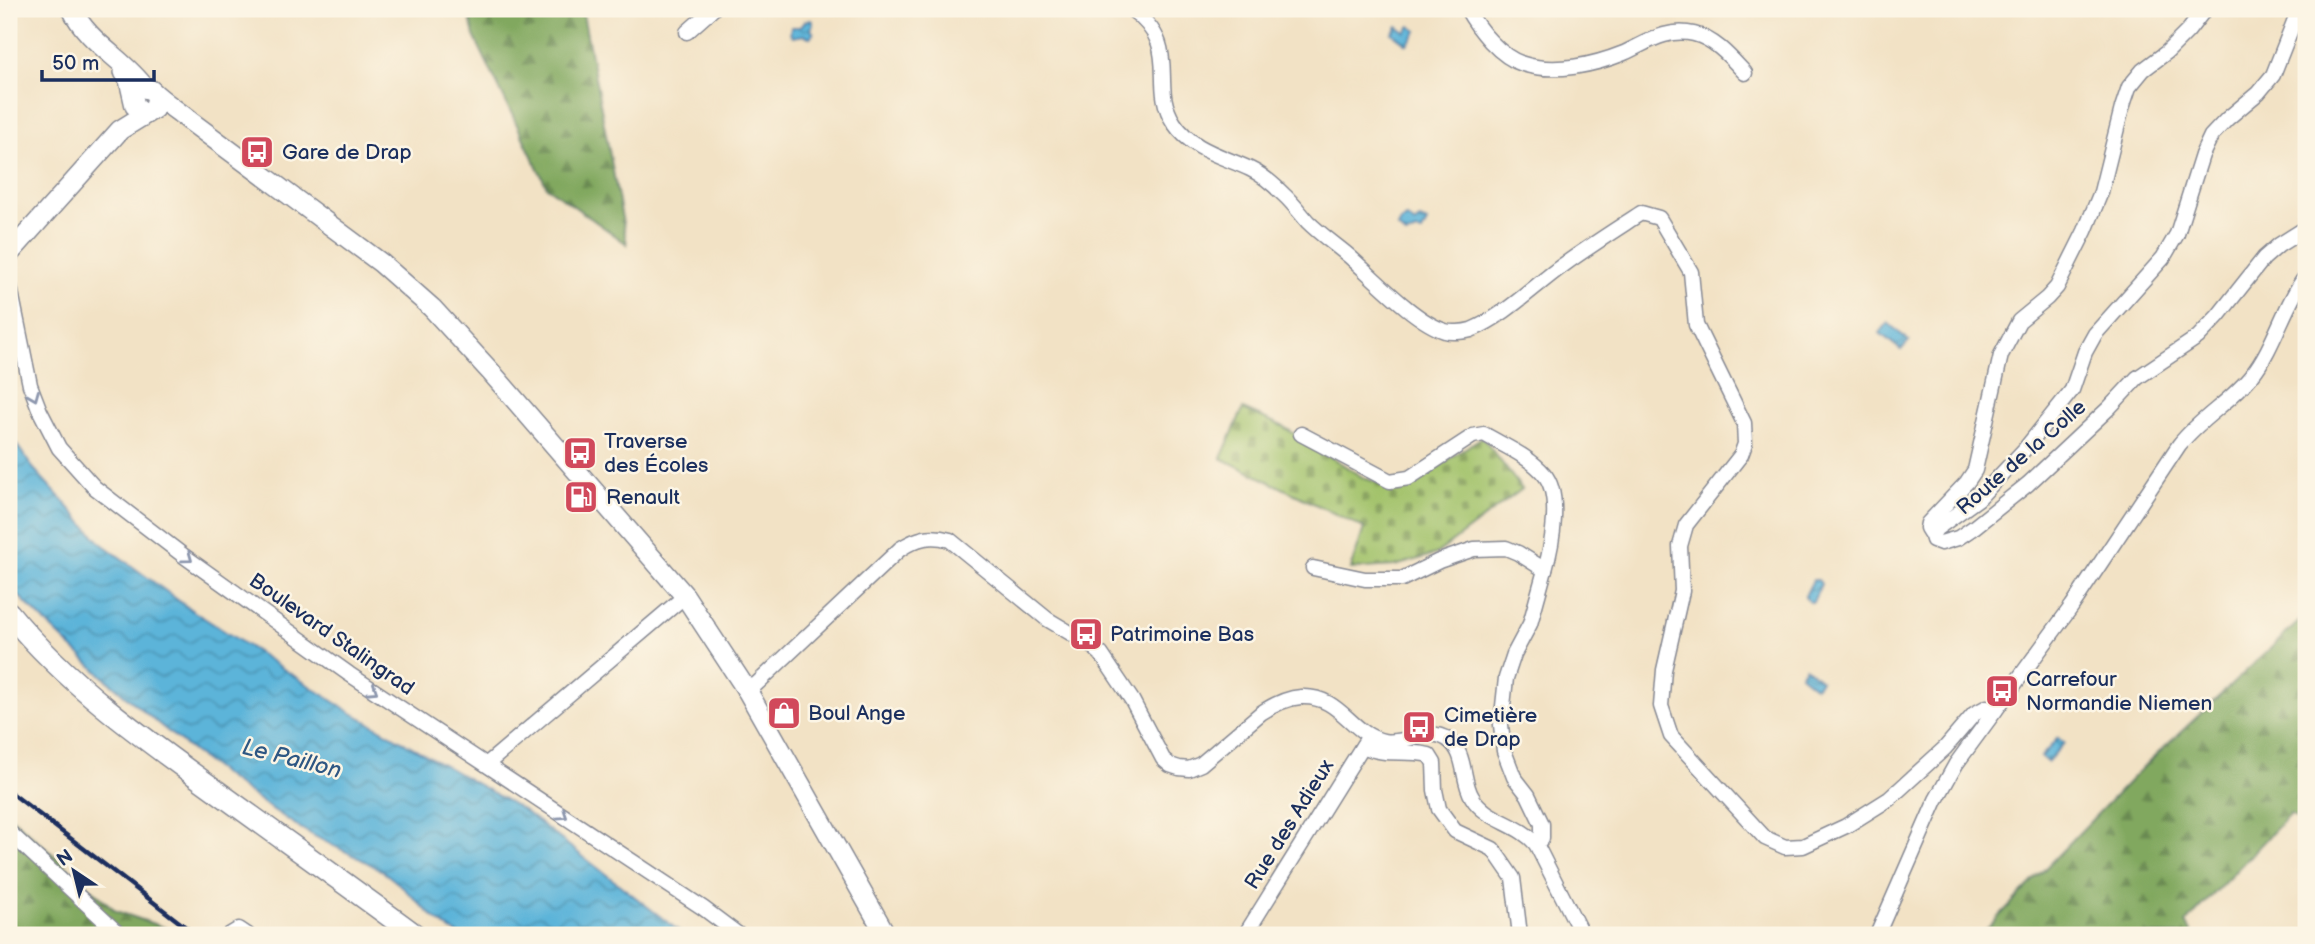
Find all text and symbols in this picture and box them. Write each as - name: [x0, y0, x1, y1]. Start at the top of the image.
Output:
- scale bar: [42, 38, 154, 82]
- text: 50 m: [52, 51, 99, 76]
- bus stop icon: Gare de Drap: [238, 133, 276, 171]
- place label: Gare de Drap: [282, 140, 412, 165]
- one-way arrow: [26, 389, 40, 402]
- street label: Route de la Colle: [1952, 394, 2091, 520]
- place label: Traverse des Écoles: [604, 429, 708, 478]
- bus stop icon: Traverse des Écoles: [561, 434, 599, 472]
- fuel station icon: Renault: [562, 478, 600, 516]
- place label: Renault: [606, 485, 680, 510]
- one-way arrow: [180, 550, 192, 562]
- street label: Boulevard Stalingrad: [244, 568, 419, 701]
- bus stop icon: Patrimoine Bas: [1067, 615, 1105, 653]
- place label: Patrimoine Bas: [1110, 622, 1254, 647]
- place label: Carrefour Normandie Niemen: [2026, 667, 2212, 716]
- bus stop icon: Carrefour Normandie Niemen: [1983, 672, 2021, 710]
- one-way arrow: [365, 681, 378, 694]
- shop icon: Boul Ange: [765, 694, 803, 732]
- place label: Boul Ange: [808, 701, 905, 726]
- place label: Cimetière de Drap: [1444, 703, 1537, 752]
- bus stop icon: Cimetière de Drap: [1400, 708, 1438, 746]
- water label: Le Paillon: [239, 733, 344, 785]
- street label: Rue des Adieux: [1239, 754, 1339, 894]
- one-way arrow: [555, 807, 568, 819]
- north arrow: [38, 836, 108, 906]
- text: N: [53, 845, 78, 872]

